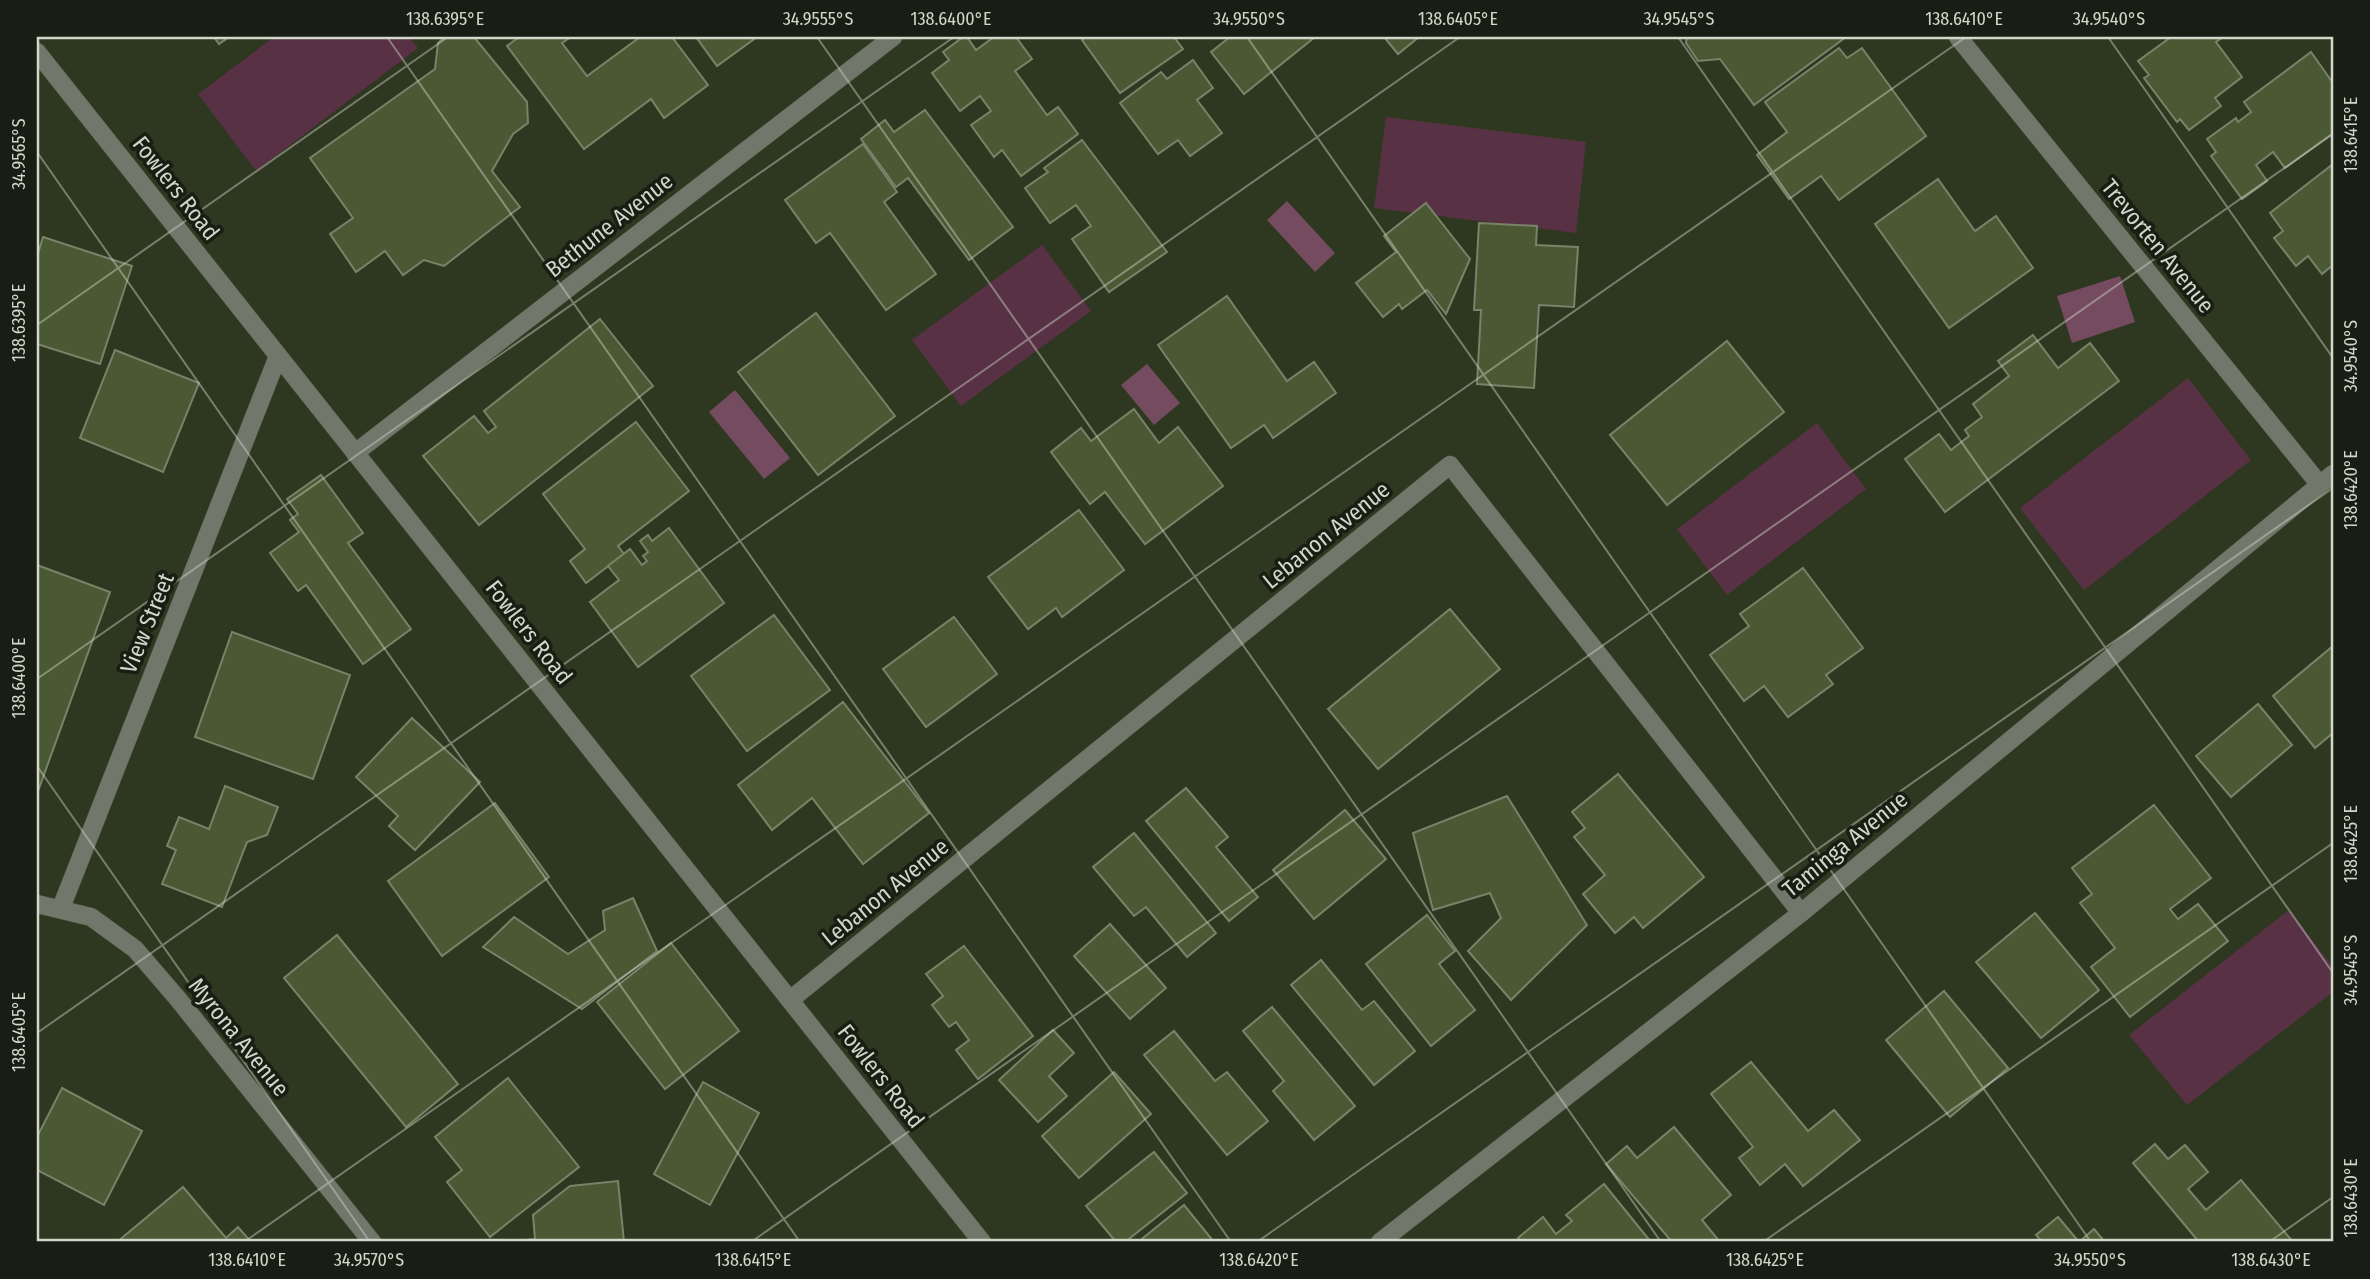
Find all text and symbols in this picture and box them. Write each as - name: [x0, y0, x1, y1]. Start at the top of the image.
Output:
- text: 138.6395°E: [406, 8, 484, 30]
- text: 34.9555°S: [783, 8, 853, 30]
- text: 138.6400°E: [910, 8, 992, 30]
- text: 34.9550°S: [1213, 8, 1285, 30]
- text: 138.6405°E: [1418, 8, 1498, 30]
- text: 34.9545°S: [1643, 8, 1715, 30]
- text: 138.6410°E: [1925, 8, 2003, 30]
- text: 34.9540°S: [2073, 8, 2145, 30]
- text: 138.6415°E: [2340, 97, 2362, 173]
- text: 34.9565°S: [8, 118, 30, 190]
- street label: Fowlers Road: [127, 130, 225, 246]
- street label: Bethune Avenue: [540, 167, 678, 283]
- street label: Trevorten Avenue: [2095, 173, 2221, 319]
- text: 138.6395°E: [8, 284, 30, 362]
- text: 34.9540°S: [2340, 320, 2362, 392]
- text: 138.6420°E: [2340, 450, 2362, 530]
- street label: Lebanon Avenue: [1257, 475, 1395, 595]
- street label: View Street: [114, 568, 180, 677]
- street label: Fowlers Road: [480, 574, 578, 690]
- text: 138.6400°E: [8, 637, 30, 719]
- street label: Taminga Avenue: [1777, 785, 1913, 903]
- text: 138.6425°E: [2340, 805, 2362, 883]
- street label: Lebanon Avenue: [816, 832, 954, 952]
- text: 34.9545°S: [2340, 934, 2362, 1006]
- street label: Myrona Avenue: [183, 972, 295, 1102]
- text: 138.6405°E: [8, 992, 30, 1072]
- street label: Fowlers Road: [832, 1018, 930, 1134]
- text: 138.6430°E: [2340, 1158, 2362, 1238]
- text: 138.6410°E: [208, 1249, 286, 1271]
- text: 34.9570°S: [334, 1249, 404, 1271]
- text: 138.6415°E: [715, 1249, 791, 1271]
- text: 138.6420°E: [1219, 1249, 1299, 1271]
- text: 138.6425°E: [1726, 1249, 1804, 1271]
- text: 34.9550°S: [2054, 1249, 2126, 1271]
- text: 138.6430°E: [2231, 1249, 2311, 1271]

